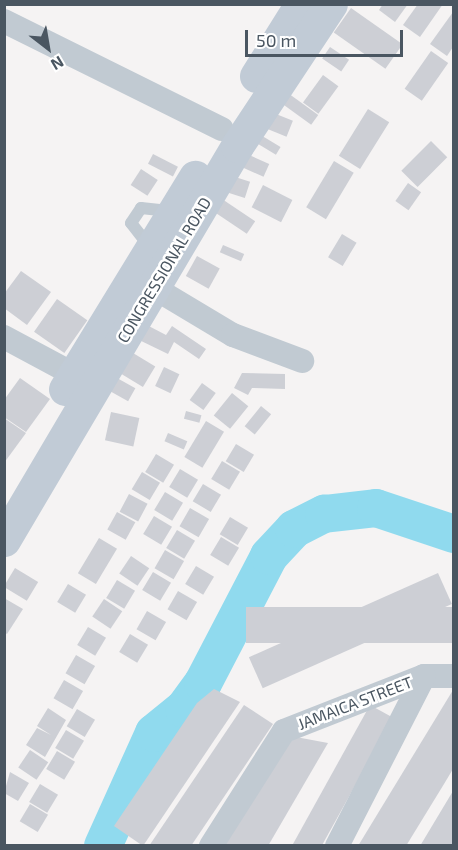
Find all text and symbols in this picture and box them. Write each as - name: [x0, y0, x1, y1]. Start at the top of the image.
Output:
- north arrow: [18, 18, 78, 78]
- scale bar: [248, 18, 406, 56]
- text: 50 m: [256, 29, 296, 51]
- text: N: [48, 53, 67, 75]
- street label: CONGRESSIONAL ROAD: [113, 194, 215, 346]
- street label: JAMAICA STREET: [295, 672, 415, 734]

